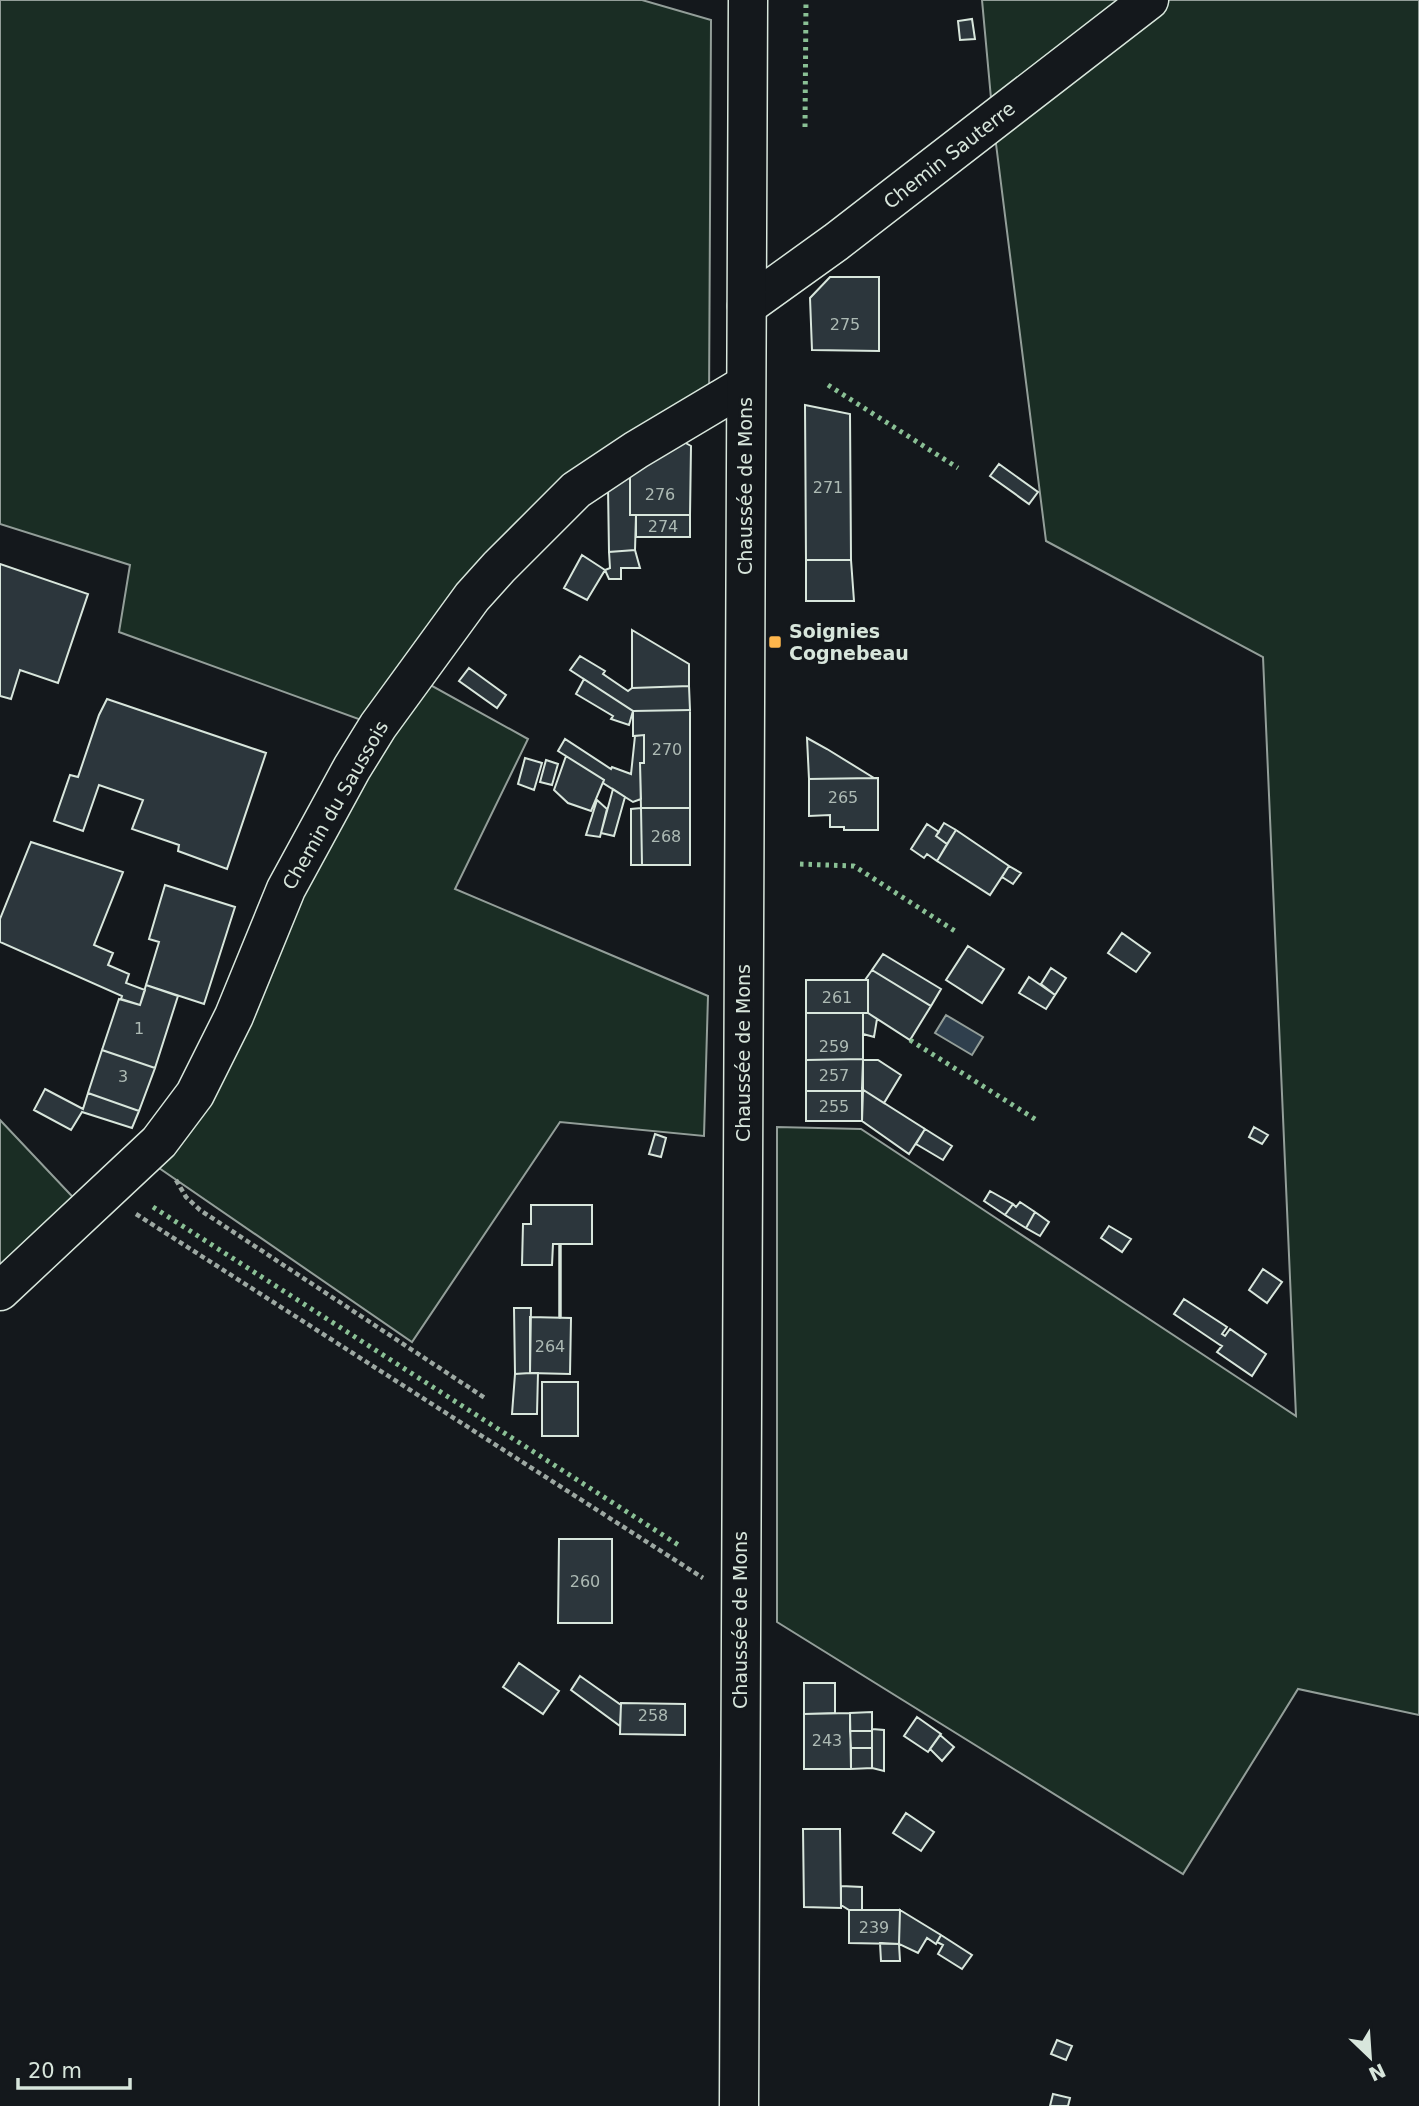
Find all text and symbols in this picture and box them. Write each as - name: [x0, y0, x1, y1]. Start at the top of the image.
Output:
- street label: Chemin Sauterre: [879, 97, 1019, 213]
- house number: 275: [830, 315, 860, 334]
- street label: Chaussée de Mons: [734, 397, 756, 575]
- house number: 271: [813, 478, 843, 497]
- house number: 276: [645, 485, 675, 504]
- house number: 274: [648, 517, 678, 536]
- place label: Soignies Cognebeau: [789, 620, 909, 664]
- marker: Soignies Cognebeau: [767, 634, 783, 650]
- street label: Chemin du Saussois: [278, 717, 392, 893]
- house number: 270: [652, 740, 682, 759]
- house number: 265: [828, 788, 858, 807]
- house number: 268: [651, 827, 681, 846]
- street label: Chaussée de Mons: [732, 964, 754, 1142]
- house number: 261: [822, 988, 852, 1007]
- house number: 1: [134, 1019, 144, 1038]
- house number: 259: [819, 1037, 849, 1056]
- house number: 257: [819, 1066, 849, 1085]
- house number: 3: [118, 1067, 128, 1086]
- house number: 255: [819, 1097, 849, 1116]
- house number: 264: [535, 1337, 565, 1356]
- street label: Chaussée de Mons: [729, 1531, 751, 1709]
- house number: 260: [570, 1572, 600, 1591]
- house number: 258: [638, 1706, 668, 1725]
- house number: 243: [812, 1731, 842, 1750]
- house number: 239: [859, 1918, 889, 1937]
- north arrow: [1335, 2022, 1405, 2092]
- scale bar: [18, 2046, 130, 2090]
- text: 20 m: [28, 2059, 82, 2083]
- text: N: [1365, 2059, 1389, 2086]

